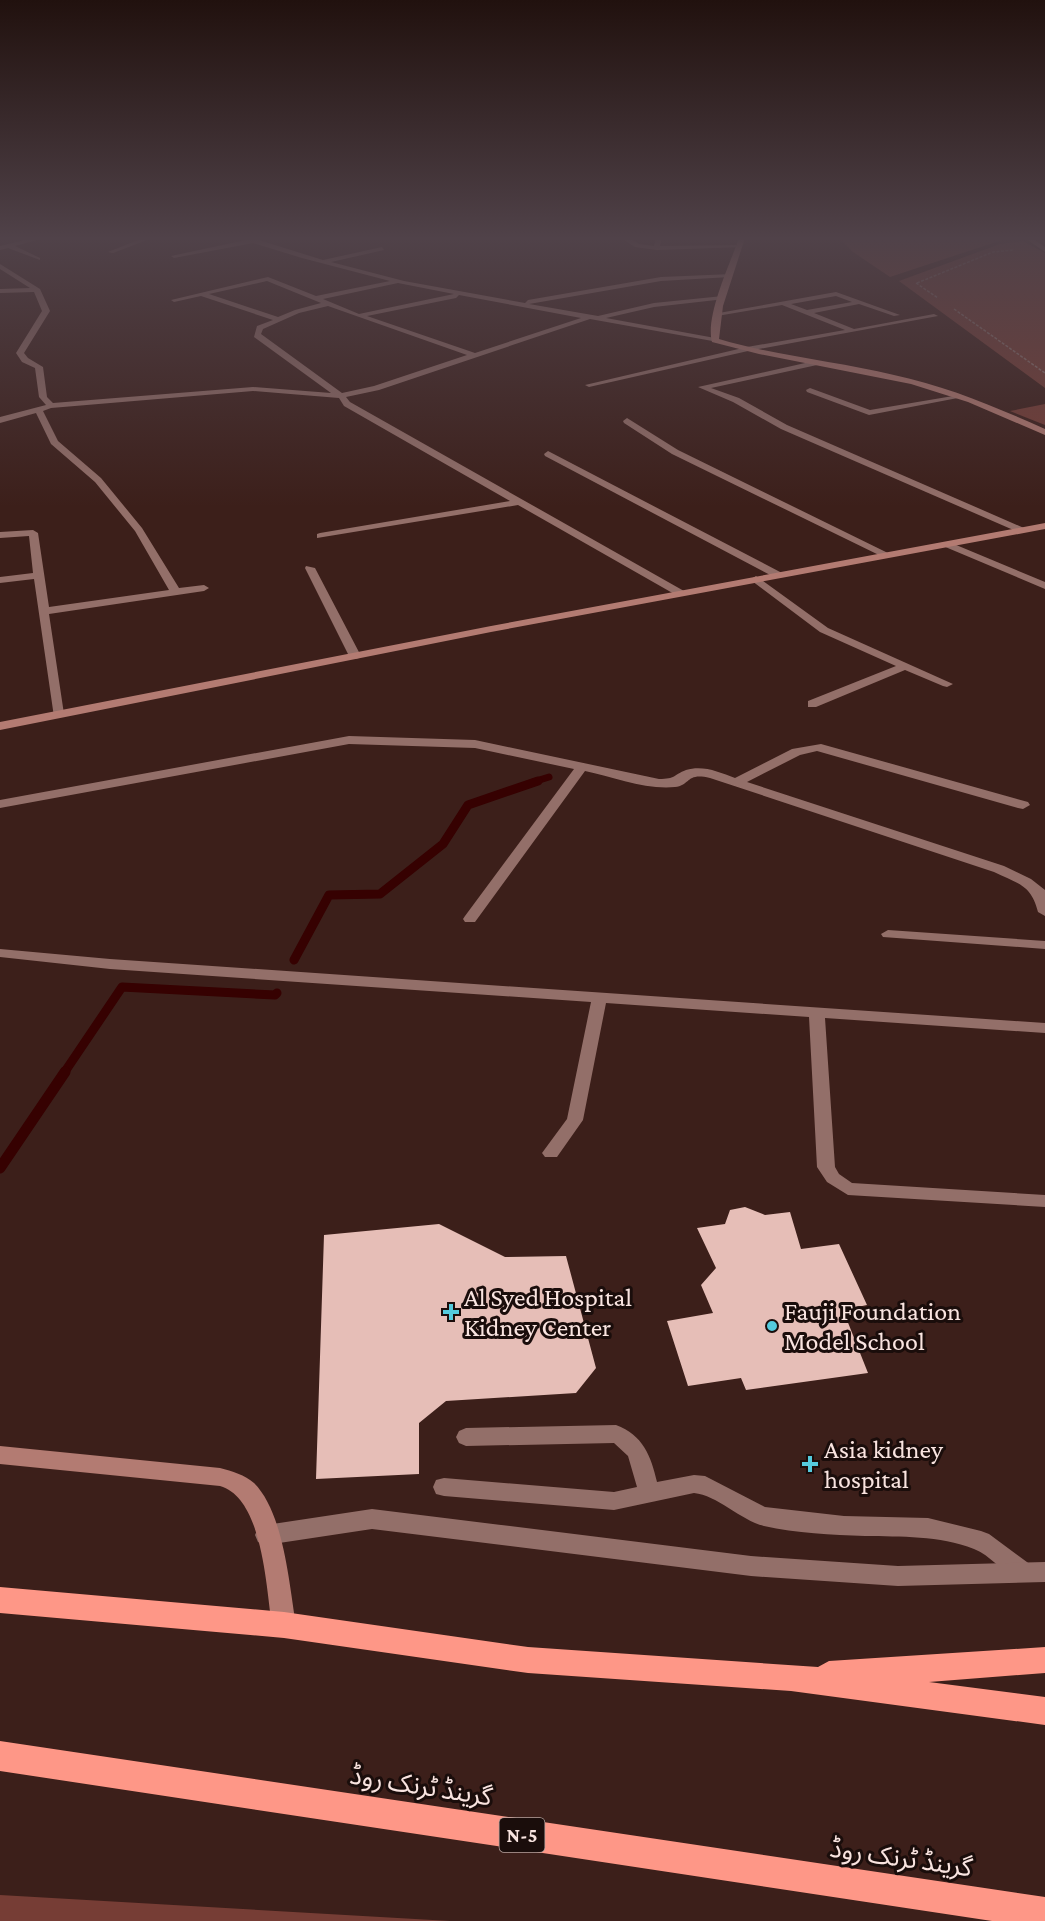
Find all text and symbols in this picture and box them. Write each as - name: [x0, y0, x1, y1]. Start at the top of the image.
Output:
- place label: Al Syed Hospital Kidney Center: [464, 1283, 632, 1342]
- place label: Fauji Foundation Model School: [784, 1297, 961, 1356]
- marker: Al Syed Hospital Kidney Center: [442, 1303, 460, 1321]
- marker: Fauji Foundation Model School: [765, 1319, 779, 1333]
- place label: Asia kidney hospital: [824, 1435, 944, 1494]
- marker: Asia kidney hospital: [801, 1455, 819, 1473]
- street label: گرینڈ ٹرنک روڈ: [348, 1760, 495, 1812]
- road number: N-5: [500, 1818, 544, 1852]
- street label: گرینڈ ٹرنک روڈ: [828, 1834, 974, 1882]

